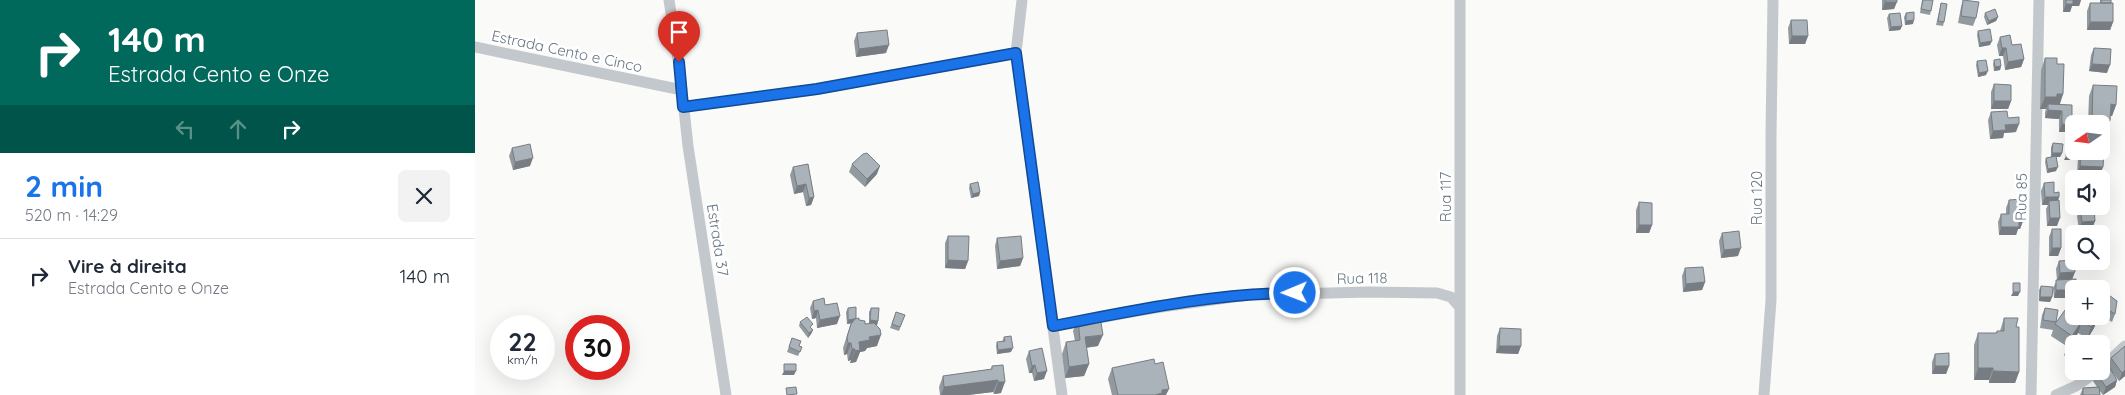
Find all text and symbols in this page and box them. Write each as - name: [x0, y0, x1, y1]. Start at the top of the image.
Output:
- pin: [658, 11, 700, 62]
- text: 140 m: [108, 17, 206, 61]
- icon: arrive: [665, 18, 693, 46]
- icon: right: [25, 20, 90, 85]
- street label: Estrada Cento e Cinco: [490, 26, 644, 76]
- text: Estrada Cento e Onze: [108, 60, 329, 88]
- icon: left: [171, 115, 199, 143]
- icon: ahead: [224, 115, 252, 143]
- icon: right: [277, 115, 305, 143]
- north arrow: [2065, 115, 2110, 160]
- map controls: [2065, 115, 2110, 380]
- text: 2 min: [25, 167, 103, 205]
- button: close: [398, 170, 450, 222]
- button: sound: [2065, 170, 2110, 215]
- street label: Rua 117: [1436, 171, 1455, 222]
- street label: Rua 120: [1747, 171, 1766, 225]
- street label: Rua 85: [2011, 173, 2031, 221]
- street label: Estrada 37: [703, 202, 733, 278]
- text: 520 m · 14:29: [25, 205, 118, 225]
- button: search: [2065, 225, 2110, 270]
- text: Vire à direita: [68, 254, 187, 278]
- icon: right: [25, 262, 53, 290]
- text: 140 m: [399, 264, 450, 288]
- position arrow: [1268, 266, 1320, 318]
- street label: Rua 118: [1336, 268, 1388, 288]
- text: Estrada Cento e Onze: [68, 278, 229, 298]
- button: +: [2065, 280, 2110, 325]
- speed limit sign: 30: [565, 315, 630, 380]
- text: 22: [508, 326, 537, 357]
- button: −: [2065, 335, 2110, 380]
- text: km/h: [507, 352, 538, 367]

